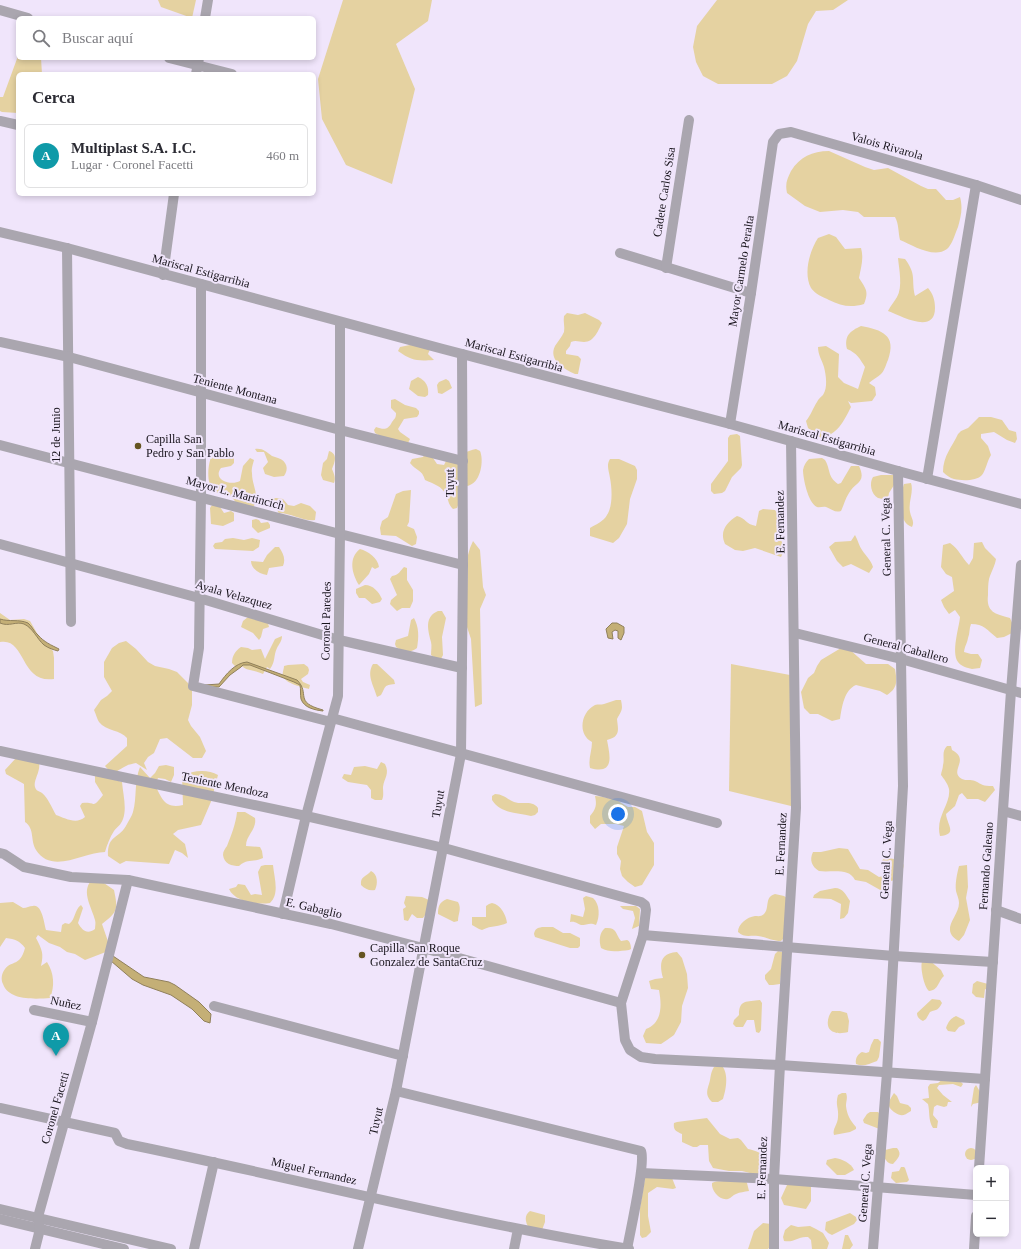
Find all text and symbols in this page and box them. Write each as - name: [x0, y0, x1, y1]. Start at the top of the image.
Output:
- search box: [16, 16, 316, 60]
- icon: search: [30, 27, 52, 49]
- text: Buscar aquí: [62, 30, 133, 46]
- text: Cerca: [32, 88, 75, 107]
- street label: Valois Rivarola: [849, 129, 925, 163]
- text: Multiplast S.A. I.C.: [71, 140, 196, 156]
- street label: Cadete Carlos Sisa: [650, 145, 678, 238]
- text: A: [41, 148, 51, 163]
- text: 460 m: [266, 148, 299, 163]
- text: Lugar · Coronel Facetti: [71, 157, 193, 172]
- street label: Mayor Carmelo Peralta: [725, 214, 757, 328]
- street label: Mariscal Estigarribia: [150, 251, 252, 291]
- street label: Mariscal Estigarribia: [463, 335, 565, 375]
- street label: Teniente Montana: [191, 371, 279, 407]
- street label: 12 de Junio: [49, 407, 63, 463]
- street label: Mariscal Estigarribia: [777, 417, 878, 459]
- place label: Capilla San Pedro y San Pablo: [146, 432, 234, 460]
- marker: Capilla San Pedro y San Pablo: [133, 441, 143, 451]
- street label: Tuyut: [443, 468, 457, 497]
- street label: Mayor L. Martincich: [184, 473, 286, 513]
- street label: E. Fernandez: [772, 490, 788, 554]
- street label: General C. Vega: [878, 497, 894, 576]
- street label: Ayala Velazquez: [194, 577, 274, 613]
- street label: Coronel Paredes: [318, 581, 334, 661]
- street label: General Caballero: [862, 630, 950, 666]
- street label: Teniente Mendoza: [180, 769, 271, 801]
- street label: Tuyut: [429, 788, 447, 819]
- your location: [608, 804, 628, 824]
- street label: E. Fernandez: [772, 812, 790, 876]
- street label: General C. Vega: [877, 820, 895, 900]
- street label: Fernando Galeano: [976, 821, 996, 911]
- street label: E. Gabaglio: [284, 895, 344, 921]
- place label: Capilla San Roque Gonzalez de SantaCruz: [370, 941, 483, 969]
- marker: Capilla San Roque Gonzalez de SantaCruz: [357, 950, 367, 960]
- street label: Nuñez: [49, 993, 83, 1013]
- pin: A: [43, 1023, 69, 1056]
- street label: Coronel Facetti: [38, 1070, 72, 1146]
- street label: Tuyut: [366, 1105, 386, 1136]
- street label: E. Fernandez: [754, 1136, 770, 1200]
- street label: General C. Vega: [855, 1143, 875, 1223]
- street label: Miguel Fernandez: [270, 1154, 358, 1188]
- map controls: [973, 1165, 1009, 1237]
- button: +: [973, 1165, 1009, 1201]
- button: −: [973, 1201, 1009, 1237]

